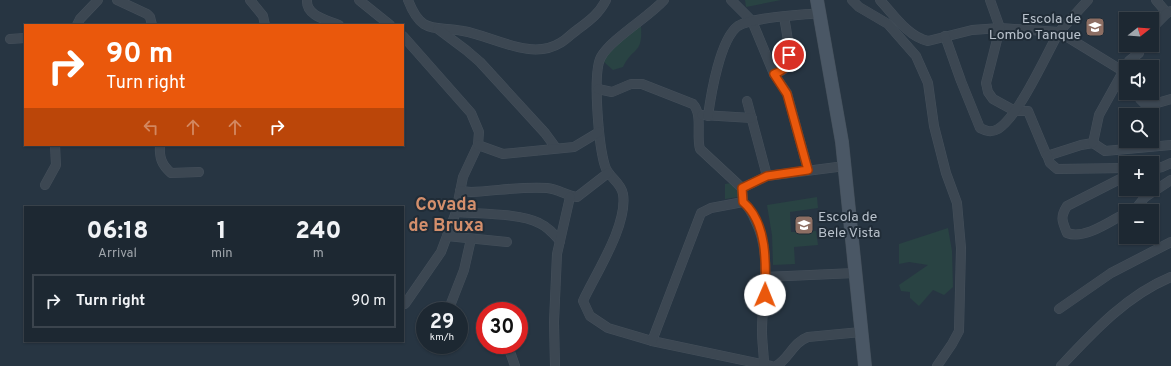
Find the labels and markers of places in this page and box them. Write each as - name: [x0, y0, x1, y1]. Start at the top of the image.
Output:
- place label: Escola de Lombo Tanque: [989, 11, 1081, 44]
- school or university icon: Escola de Lombo Tanque: [1084, 16, 1106, 38]
- pin: [772, 38, 806, 72]
- place label: Escola de Bele Vista: [818, 209, 880, 242]
- school or university icon: Escola de Bele Vista: [793, 214, 815, 236]

